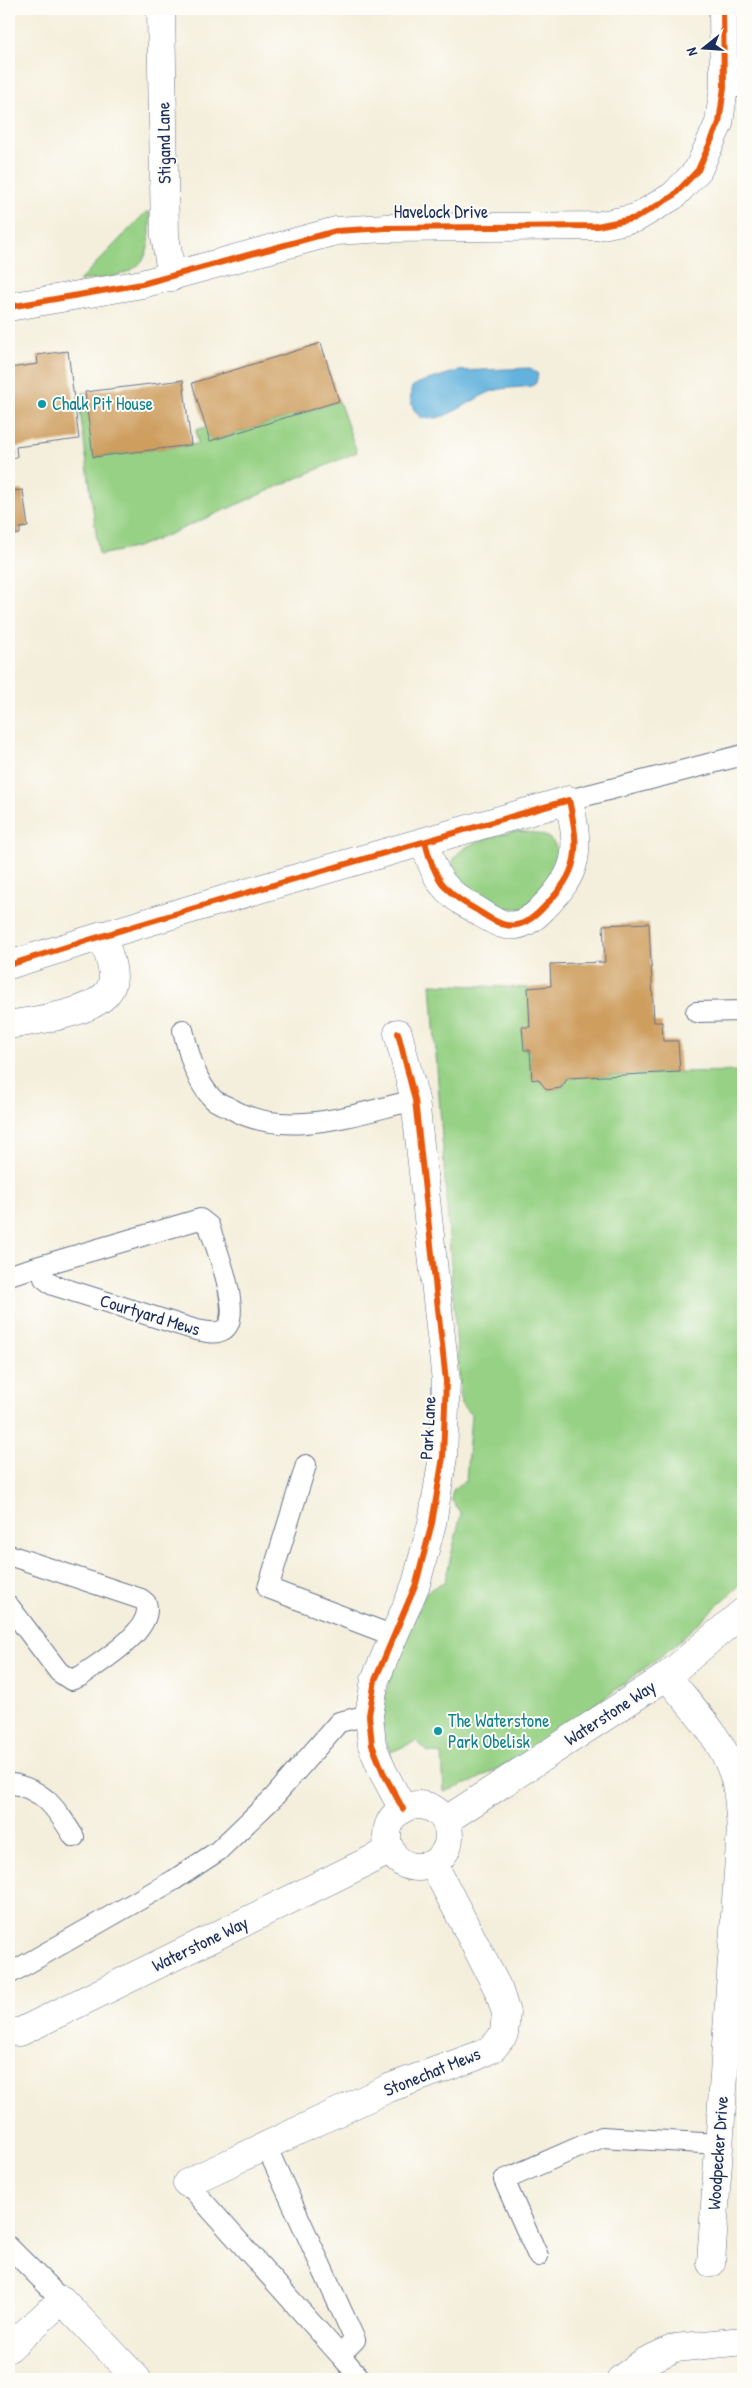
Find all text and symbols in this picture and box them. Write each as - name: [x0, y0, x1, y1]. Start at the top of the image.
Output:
- north arrow: [680, 22, 730, 72]
- text: N: [681, 45, 701, 58]
- street label: Stigand Lane: [150, 102, 177, 184]
- street label: Havelock Drive: [394, 199, 488, 224]
- place label: Chalk Pit House: [52, 391, 153, 416]
- marker: Chalk Pit House: [36, 398, 48, 410]
- street label: Courtyard Mews: [97, 1287, 203, 1342]
- street label: Park Lane: [413, 1396, 442, 1460]
- street label: Waterstone Way: [559, 1674, 660, 1751]
- place label: The Waterstone Park Obelisk: [448, 1708, 549, 1754]
- marker: The Waterstone Park Obelisk: [432, 1725, 444, 1737]
- street label: Waterstone Way: [148, 1909, 252, 1978]
- street label: Stonechat Mews: [380, 2041, 484, 2102]
- street label: Woodpecker Drive: [701, 2095, 734, 2211]

